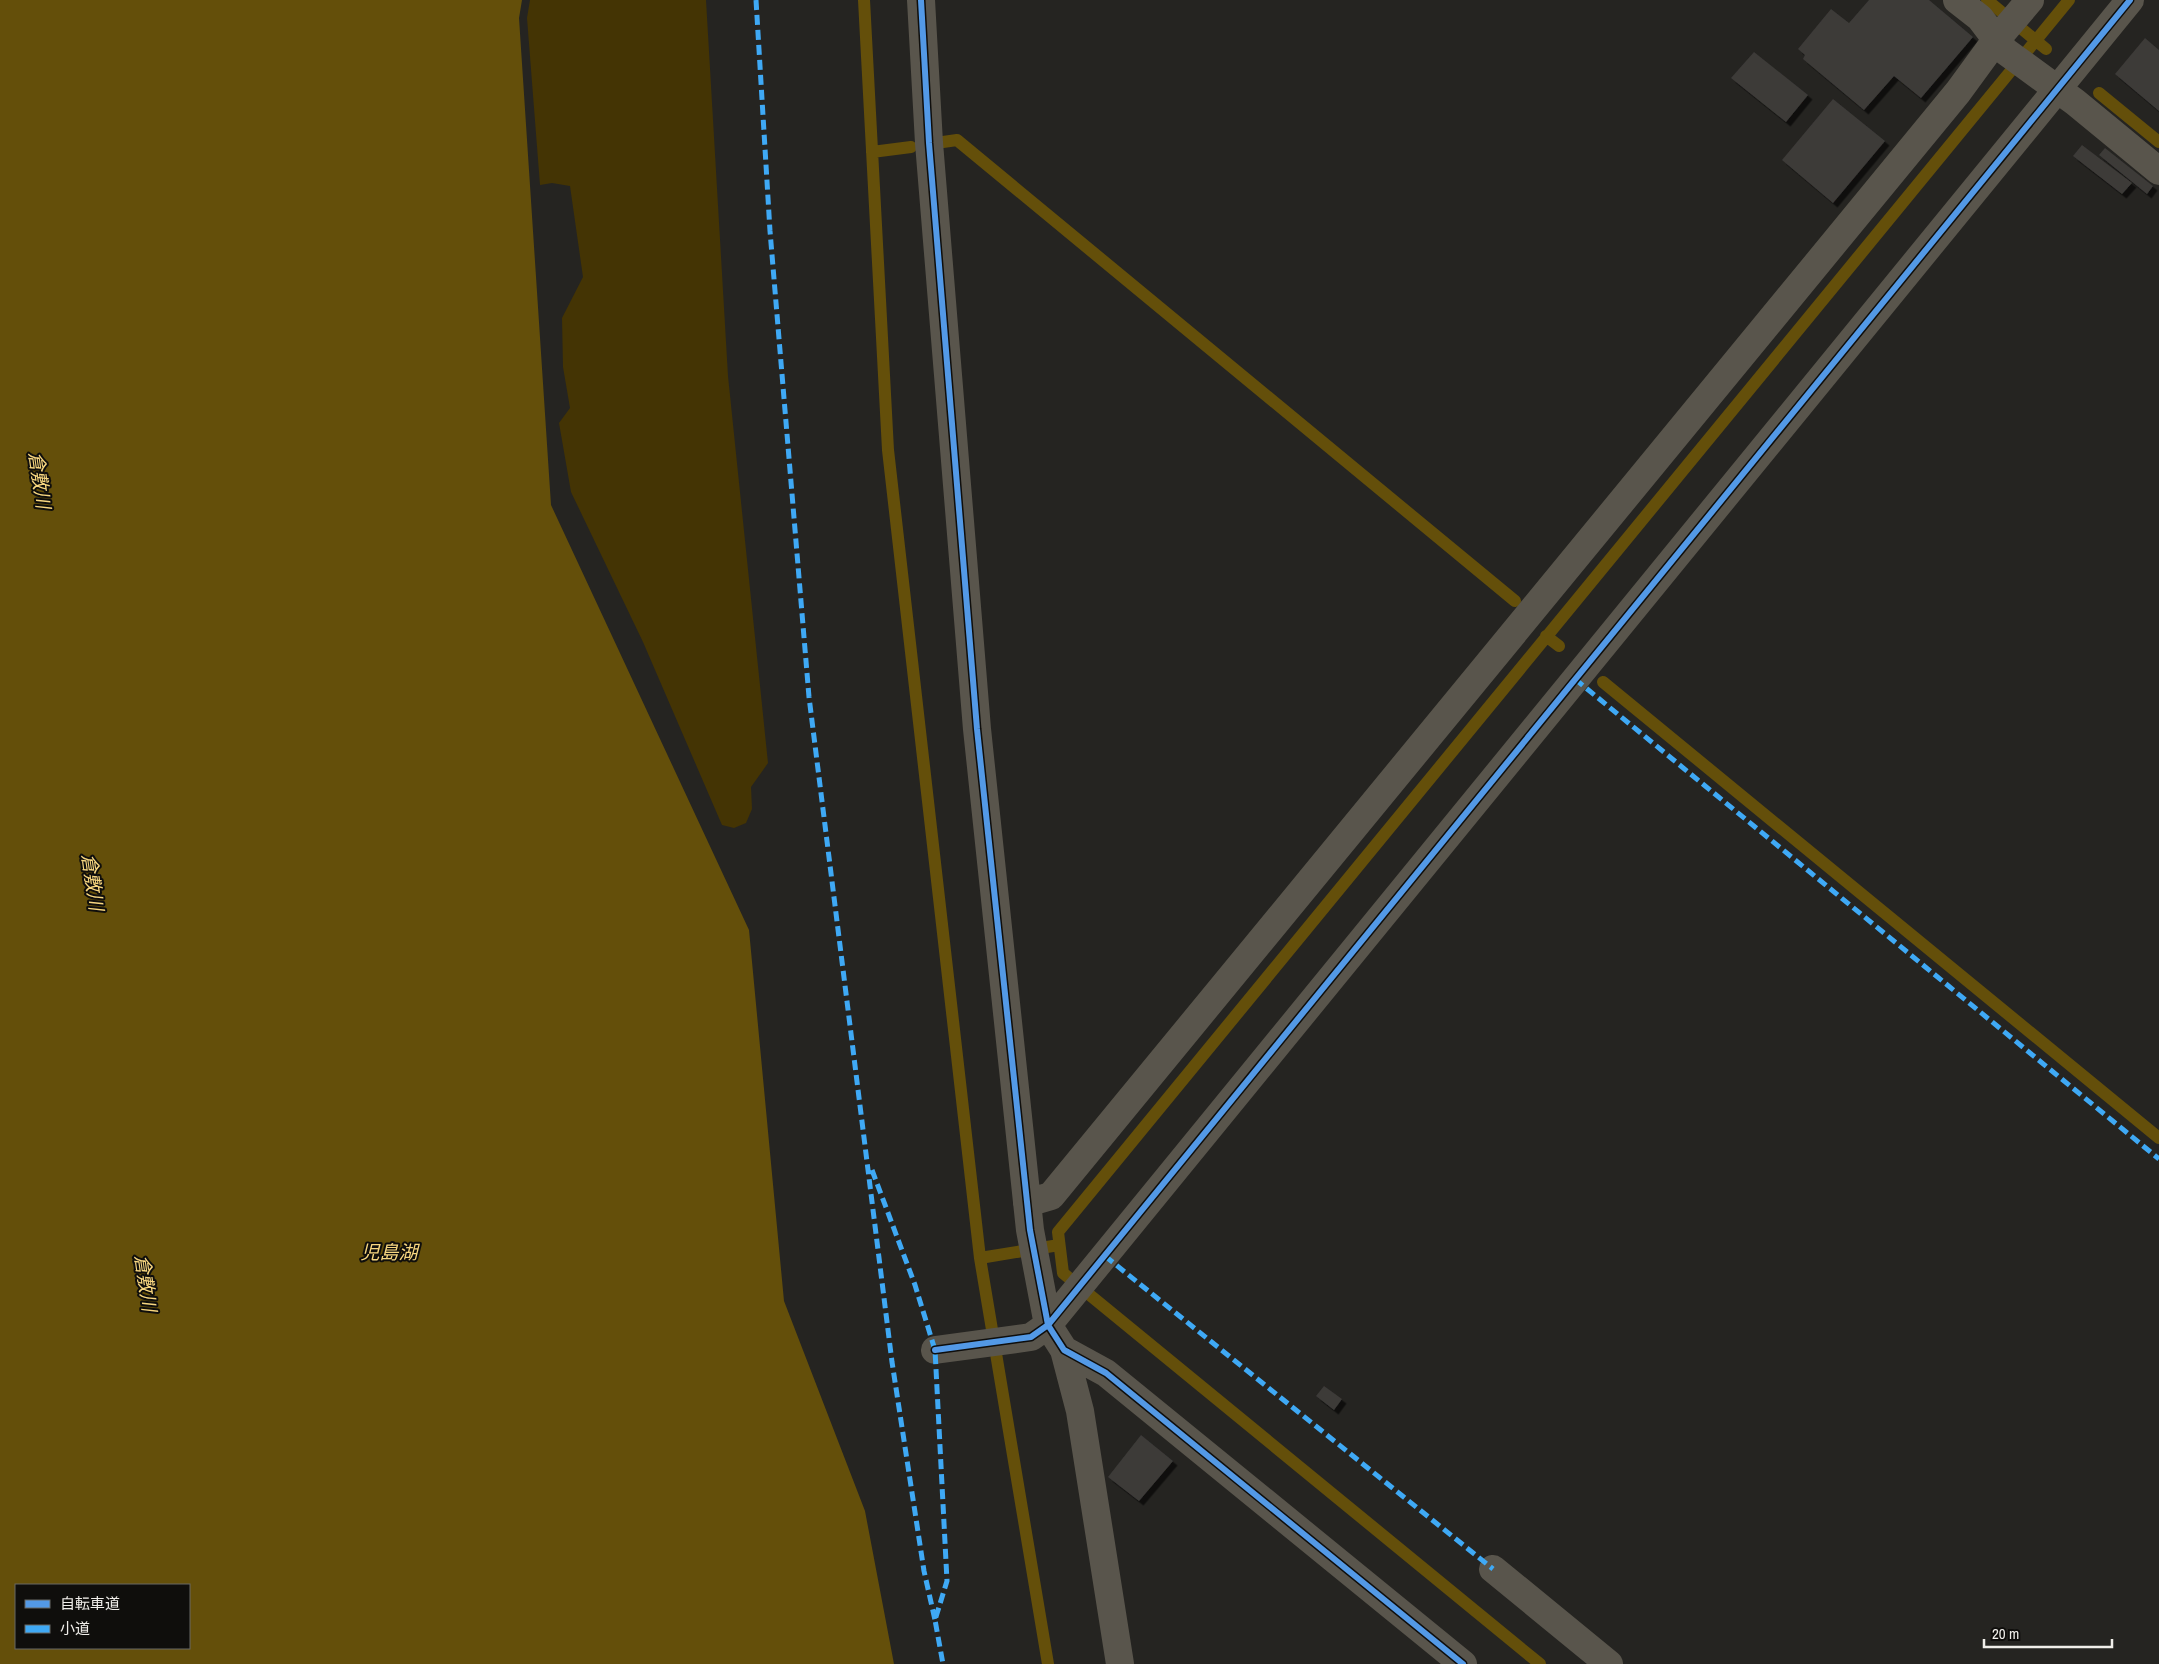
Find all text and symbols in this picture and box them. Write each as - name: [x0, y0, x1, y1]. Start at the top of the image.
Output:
- water label: 倉敷川: [23, 450, 57, 512]
- water label: 倉敷川: [76, 852, 110, 914]
- water label: 児島湖: [360, 1239, 420, 1265]
- water label: 倉敷川: [129, 1253, 163, 1315]
- legend: [15, 1584, 190, 1649]
- text: 自転車道: [60, 1593, 120, 1614]
- scale bar: [1984, 1616, 2112, 1648]
- text: 小道: [60, 1618, 90, 1639]
- text: 20 m: [1992, 1623, 2019, 1644]

